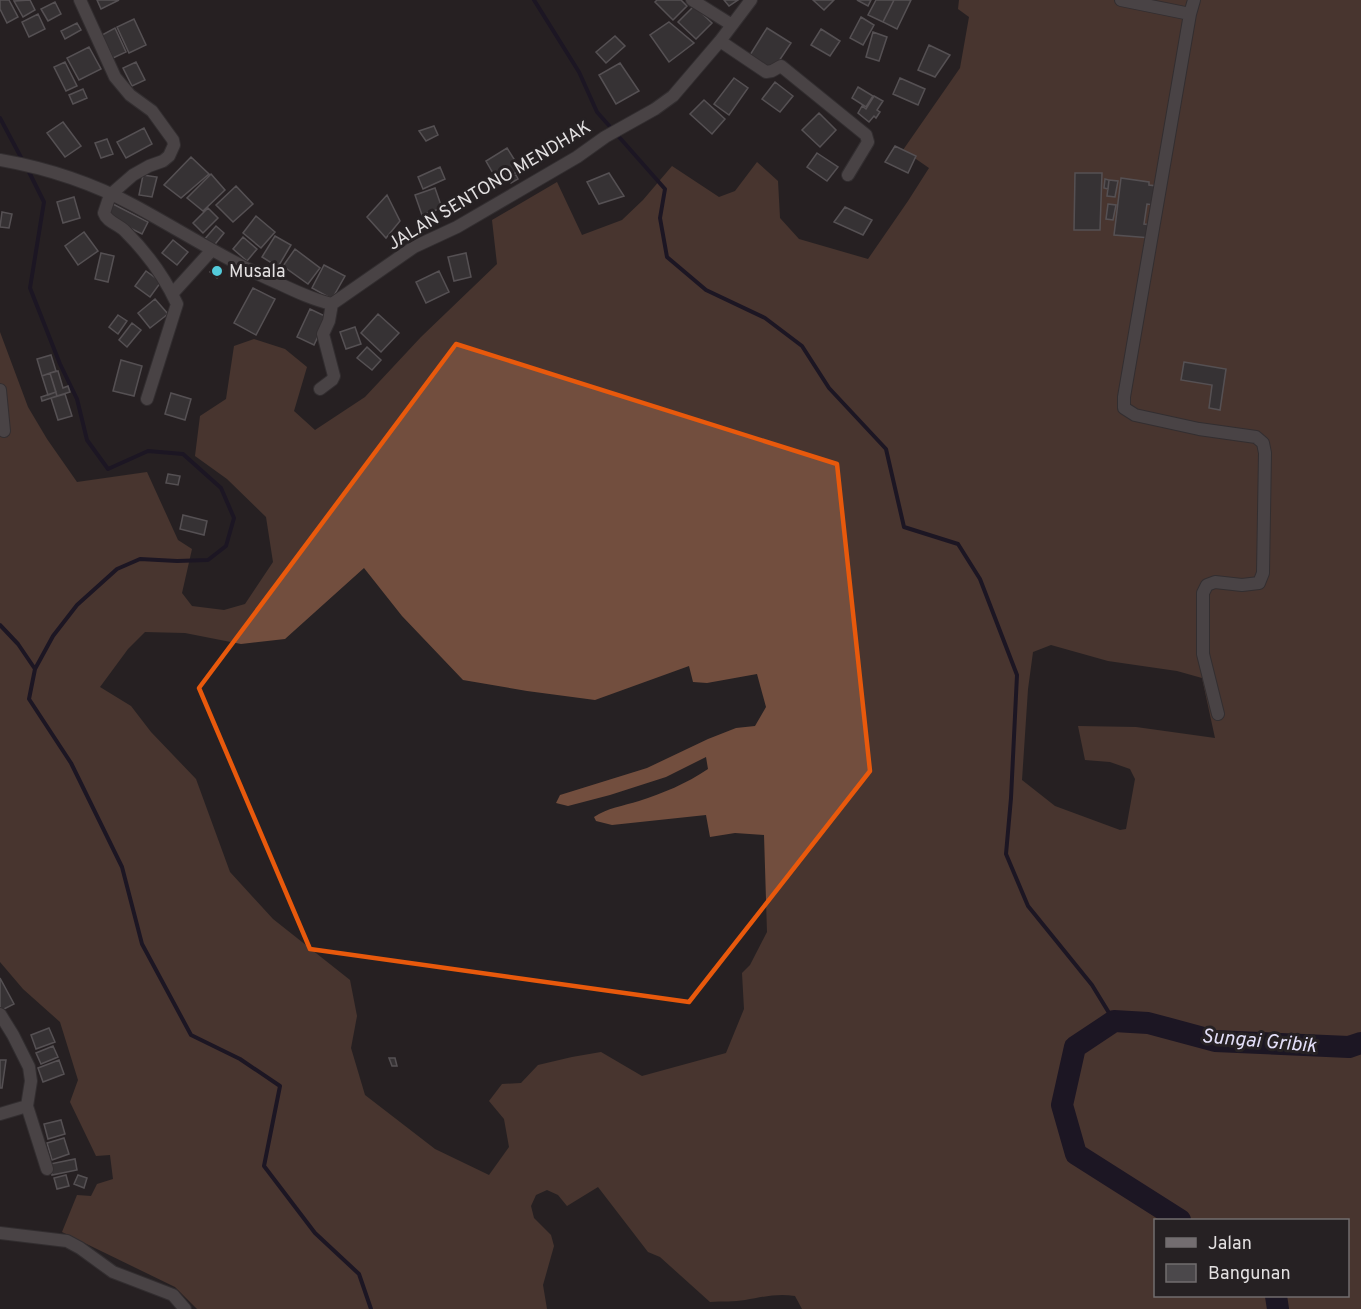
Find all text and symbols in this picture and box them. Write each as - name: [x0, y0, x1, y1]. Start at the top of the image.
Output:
- street label: JALAN SENTONO MENDHAK: [384, 116, 596, 256]
- place label: Musala: [229, 261, 286, 284]
- marker: Musala: [210, 264, 224, 278]
- water label: Sungai Gribik: [1200, 1024, 1318, 1060]
- legend: [1154, 1219, 1349, 1297]
- text: Jalan: [1208, 1233, 1252, 1256]
- text: Bangunan: [1208, 1263, 1291, 1286]

